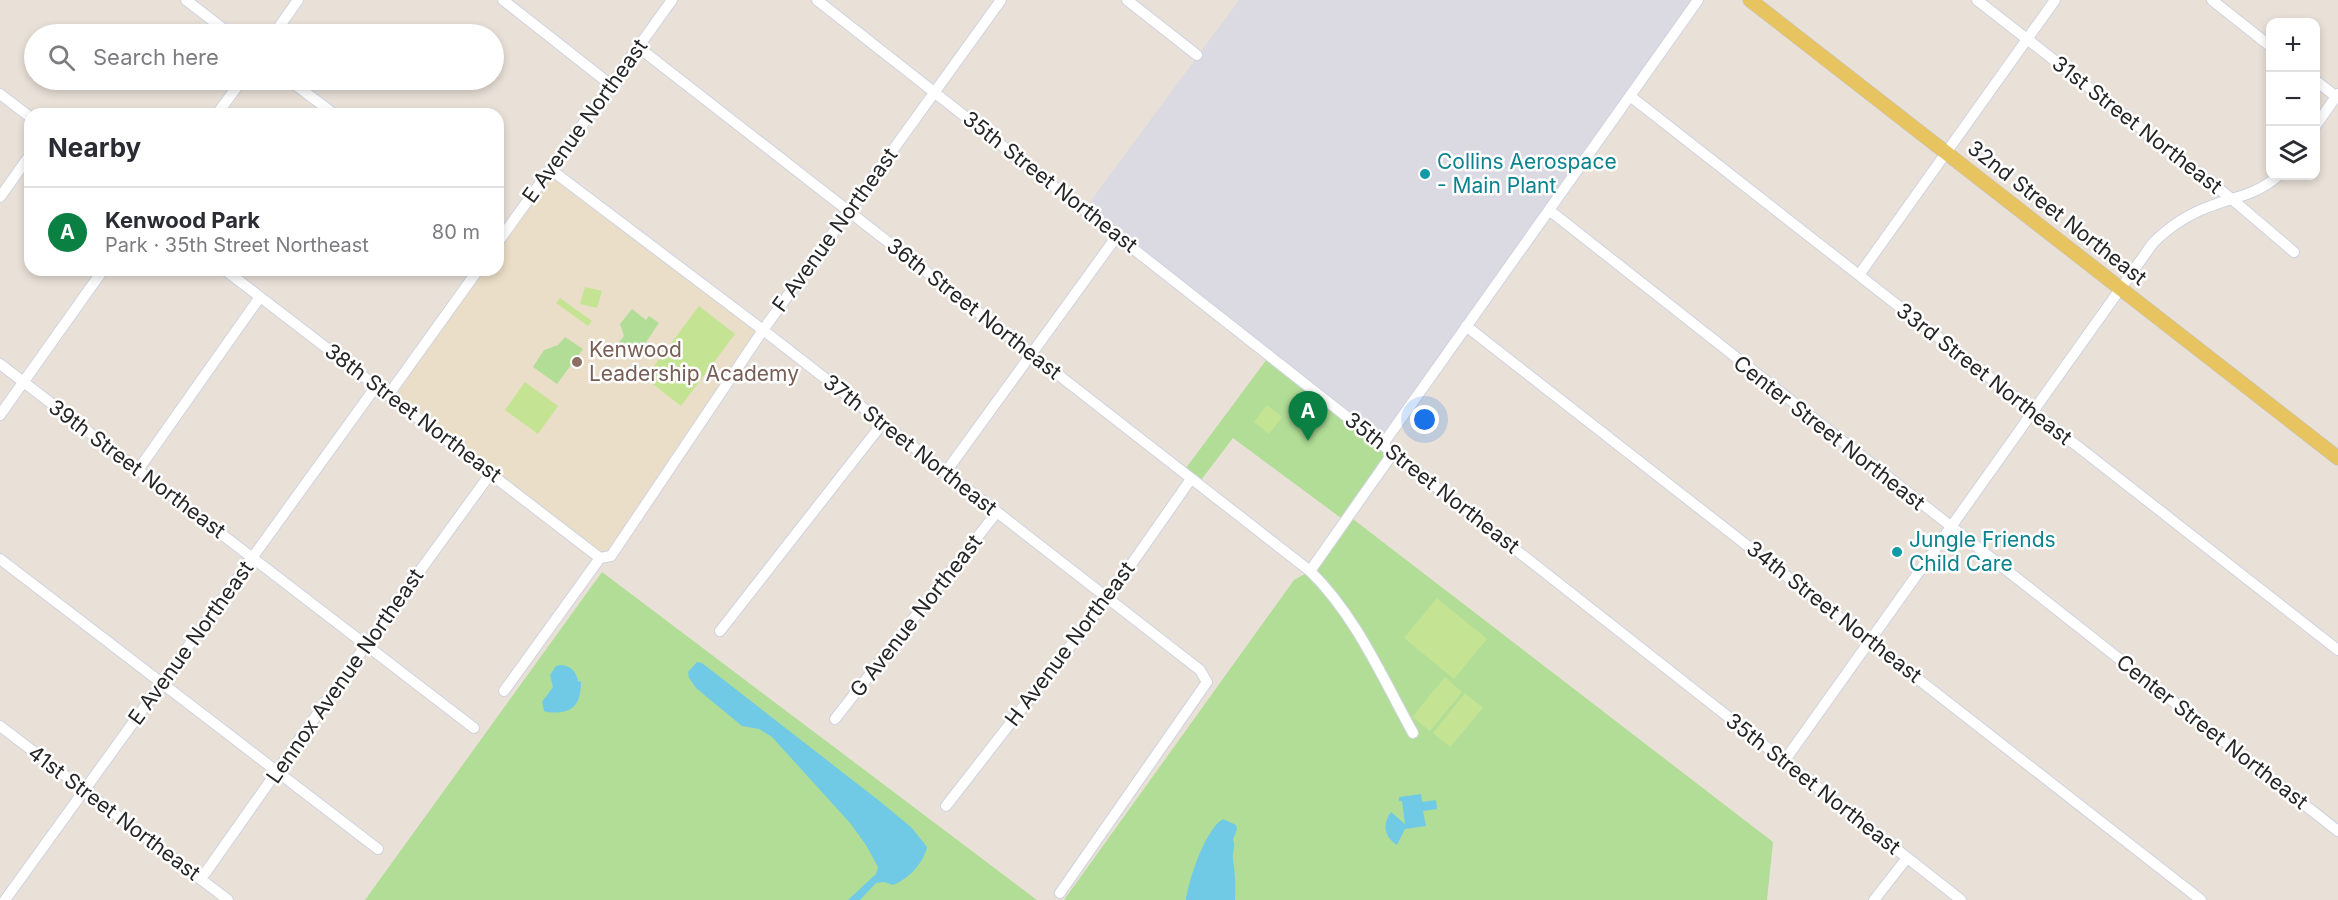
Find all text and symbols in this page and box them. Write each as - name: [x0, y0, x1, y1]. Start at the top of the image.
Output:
- map controls: [2266, 18, 2320, 180]
- button: +: [2266, 18, 2320, 72]
- search box: [24, 24, 504, 90]
- street label: E Avenue Northeast: [517, 34, 652, 207]
- icon: search: [45, 41, 78, 74]
- text: Search here: [93, 44, 219, 70]
- street label: 31st Street Northeast: [2047, 51, 2227, 199]
- button: −: [2266, 72, 2320, 126]
- street label: 35th Street Northeast: [958, 106, 1143, 257]
- button: layers: [2266, 126, 2320, 180]
- text: Nearby: [48, 132, 141, 163]
- street label: 32nd Street Northeast: [1963, 135, 2152, 290]
- street label: F Avenue Northeast: [767, 143, 902, 316]
- place label: Collins Aerospace - Main Plant: [1437, 149, 1617, 198]
- marker: Collins Aerospace - Main Plant: [1418, 167, 1432, 181]
- text: Kenwood Park: [105, 207, 260, 233]
- text: A: [60, 220, 75, 244]
- text: 80 m: [432, 220, 480, 244]
- text: Park · 35th Street Northeast: [105, 233, 369, 257]
- street label: 36th Street Northeast: [882, 233, 1067, 385]
- street label: 33rd Street Northeast: [1892, 297, 2077, 450]
- place label: Kenwood Leadership Academy: [589, 337, 799, 386]
- street label: 38th Street Northeast: [320, 338, 507, 487]
- street label: Center Street Northeast: [1729, 350, 1930, 515]
- marker: Kenwood Leadership Academy: [570, 355, 584, 369]
- street label: 37th Street Northeast: [819, 369, 1002, 520]
- pin: A: [1288, 392, 1328, 441]
- street label: 39th Street Northeast: [44, 394, 231, 543]
- your location: [1410, 405, 1439, 434]
- street label: 35th Street Northeast: [1340, 407, 1525, 558]
- place label: Jungle Friends Child Care: [1909, 527, 2056, 576]
- street label: G Avenue Northeast: [844, 529, 987, 702]
- street label: 34th Street Northeast: [1742, 536, 1927, 688]
- marker: Jungle Friends Child Care: [1890, 545, 1904, 559]
- street label: E Avenue Northeast: [123, 556, 258, 729]
- street label: H Avenue Northeast: [1000, 556, 1140, 731]
- street label: Lennox Avenue Northeast: [261, 563, 428, 788]
- street label: Center Street Northeast: [2112, 649, 2313, 814]
- street label: 35th Street Northeast: [1721, 708, 1906, 859]
- street label: 41st Street Northeast: [23, 740, 205, 886]

